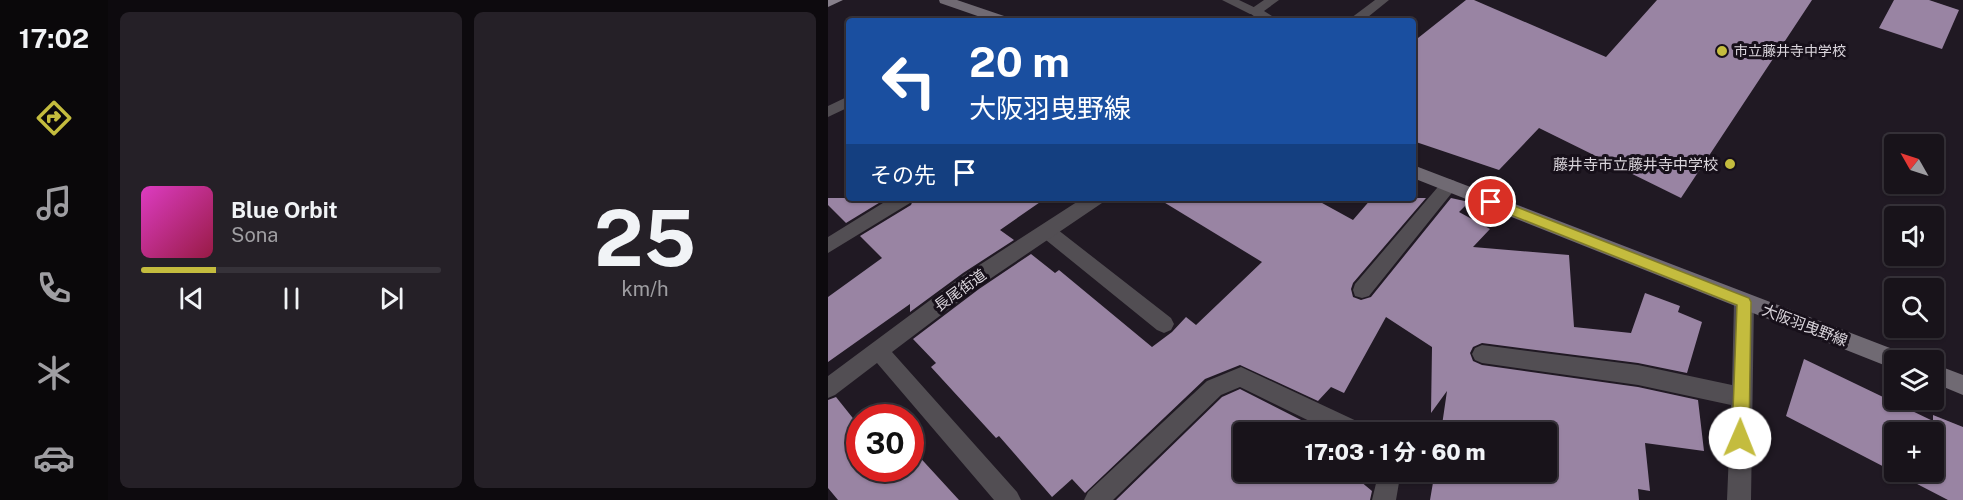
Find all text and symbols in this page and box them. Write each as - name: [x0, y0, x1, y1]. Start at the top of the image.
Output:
- text: 17:02: [19, 22, 89, 54]
- text: 20 m: [969, 37, 1070, 86]
- icon: left: [870, 42, 948, 120]
- place label: 市立藤井寺中学校: [1734, 43, 1846, 59]
- marker: 市立藤井寺中学校: [1715, 44, 1729, 58]
- text: 大阪羽曳野線: [969, 92, 1131, 124]
- icon: directions: [33, 97, 75, 139]
- north arrow: [1884, 134, 1944, 194]
- map controls: [1884, 134, 1944, 482]
- icon: arrive: [948, 156, 981, 189]
- place label: 藤井寺市立藤井寺中学校: [1553, 156, 1718, 173]
- marker: 藤井寺市立藤井寺中学校: [1723, 157, 1737, 171]
- text: その先: [870, 162, 936, 188]
- pin: [1465, 176, 1516, 227]
- icon: music: [33, 182, 75, 224]
- icon: arrive: [1474, 185, 1507, 218]
- text: 25: [594, 192, 696, 284]
- text: Blue Orbit: [231, 197, 338, 223]
- button: sound: [1884, 206, 1944, 266]
- text: Sona: [231, 223, 278, 247]
- street label: 長尾街道: [931, 265, 989, 315]
- icon: phone: [33, 267, 75, 309]
- text: km/h: [621, 277, 669, 301]
- button: search: [1884, 278, 1944, 338]
- icon: previous: [175, 282, 208, 315]
- icon: pause: [275, 282, 308, 315]
- icon: next: [375, 282, 408, 315]
- street label: 大阪羽曳野線: [1760, 301, 1850, 349]
- button: layers: [1884, 350, 1944, 410]
- icon: climate: [33, 352, 75, 394]
- speed limit sign: 30: [846, 404, 924, 482]
- position arrow: [1708, 406, 1772, 470]
- button: +: [1884, 422, 1944, 482]
- icon: car: [33, 437, 75, 479]
- text: 17:03 · 1 分 · 60 m: [1304, 439, 1486, 465]

